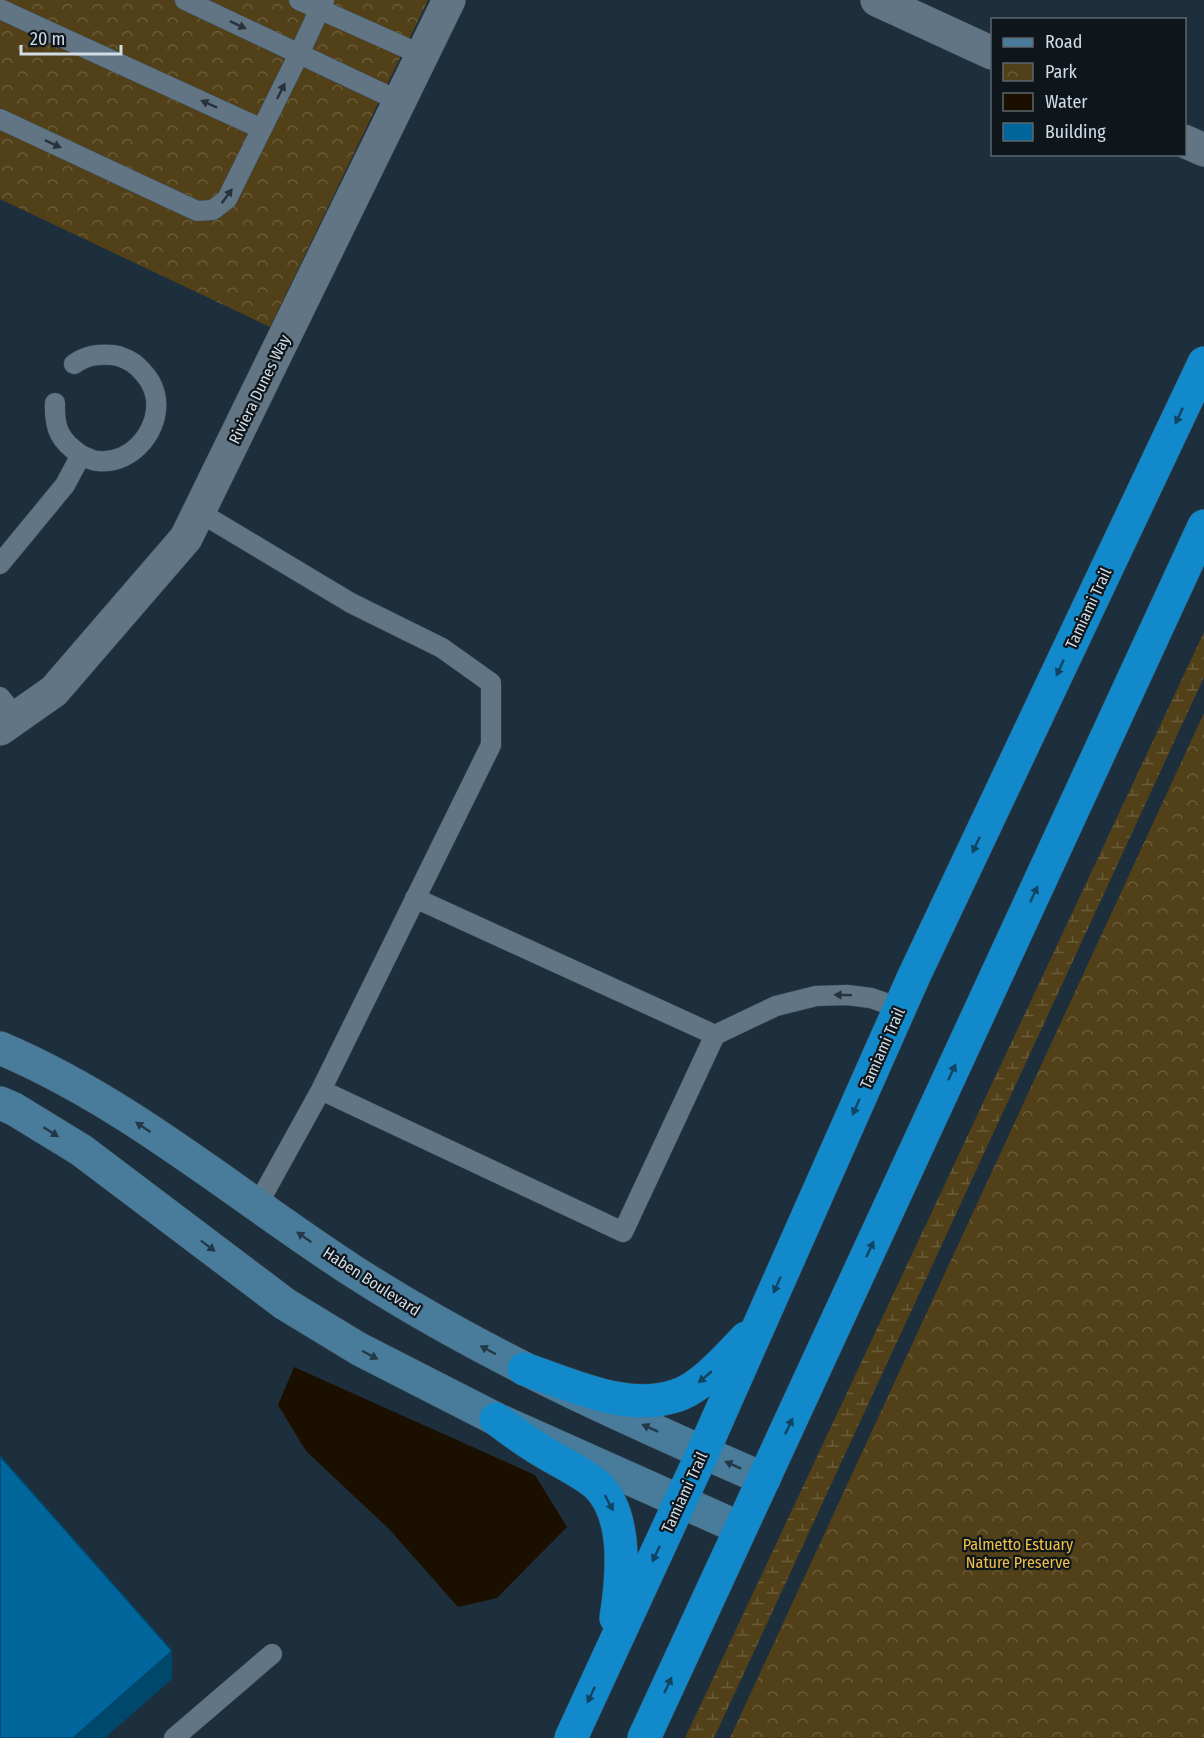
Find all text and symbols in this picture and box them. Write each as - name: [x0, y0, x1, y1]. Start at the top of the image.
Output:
- scale bar: [21, 18, 122, 56]
- legend: [991, 18, 1186, 156]
- one-way arrow: [230, 20, 248, 30]
- text: 20 m: [30, 28, 65, 50]
- text: Road: [1045, 31, 1082, 53]
- text: Park: [1045, 61, 1078, 83]
- one-way arrow: [276, 83, 286, 100]
- text: Water: [1045, 91, 1088, 113]
- one-way arrow: [201, 100, 218, 109]
- text: Building: [1045, 121, 1106, 143]
- one-way arrow: [45, 139, 62, 148]
- one-way arrow: [221, 189, 233, 205]
- street label: Riviera Dunes Way: [225, 331, 295, 447]
- one-way arrow: [1174, 408, 1184, 426]
- street label: Tamiami Trail: [1061, 565, 1115, 652]
- one-way arrow: [1055, 660, 1064, 677]
- one-way arrow: [972, 836, 981, 853]
- one-way arrow: [1029, 886, 1038, 903]
- one-way arrow: [834, 991, 853, 1000]
- street label: Tamiami Trail: [856, 1005, 909, 1092]
- one-way arrow: [947, 1062, 957, 1080]
- one-way arrow: [852, 1098, 861, 1115]
- one-way arrow: [135, 1122, 151, 1133]
- one-way arrow: [43, 1126, 59, 1137]
- one-way arrow: [297, 1231, 313, 1243]
- one-way arrow: [200, 1240, 216, 1252]
- one-way arrow: [866, 1240, 875, 1257]
- street label: Haben Boulevard: [320, 1243, 424, 1320]
- one-way arrow: [772, 1276, 781, 1294]
- one-way arrow: [479, 1345, 496, 1355]
- one-way arrow: [362, 1350, 379, 1360]
- one-way arrow: [698, 1370, 713, 1383]
- one-way arrow: [784, 1417, 793, 1434]
- one-way arrow: [641, 1424, 658, 1433]
- street label: Tamiami Trail: [657, 1449, 711, 1536]
- one-way arrow: [725, 1461, 742, 1470]
- one-way arrow: [603, 1494, 613, 1512]
- park label: Palmetto Estuary Nature Preserve: [963, 1535, 1074, 1572]
- one-way arrow: [651, 1546, 660, 1563]
- one-way arrow: [664, 1676, 673, 1693]
- one-way arrow: [586, 1687, 595, 1704]

